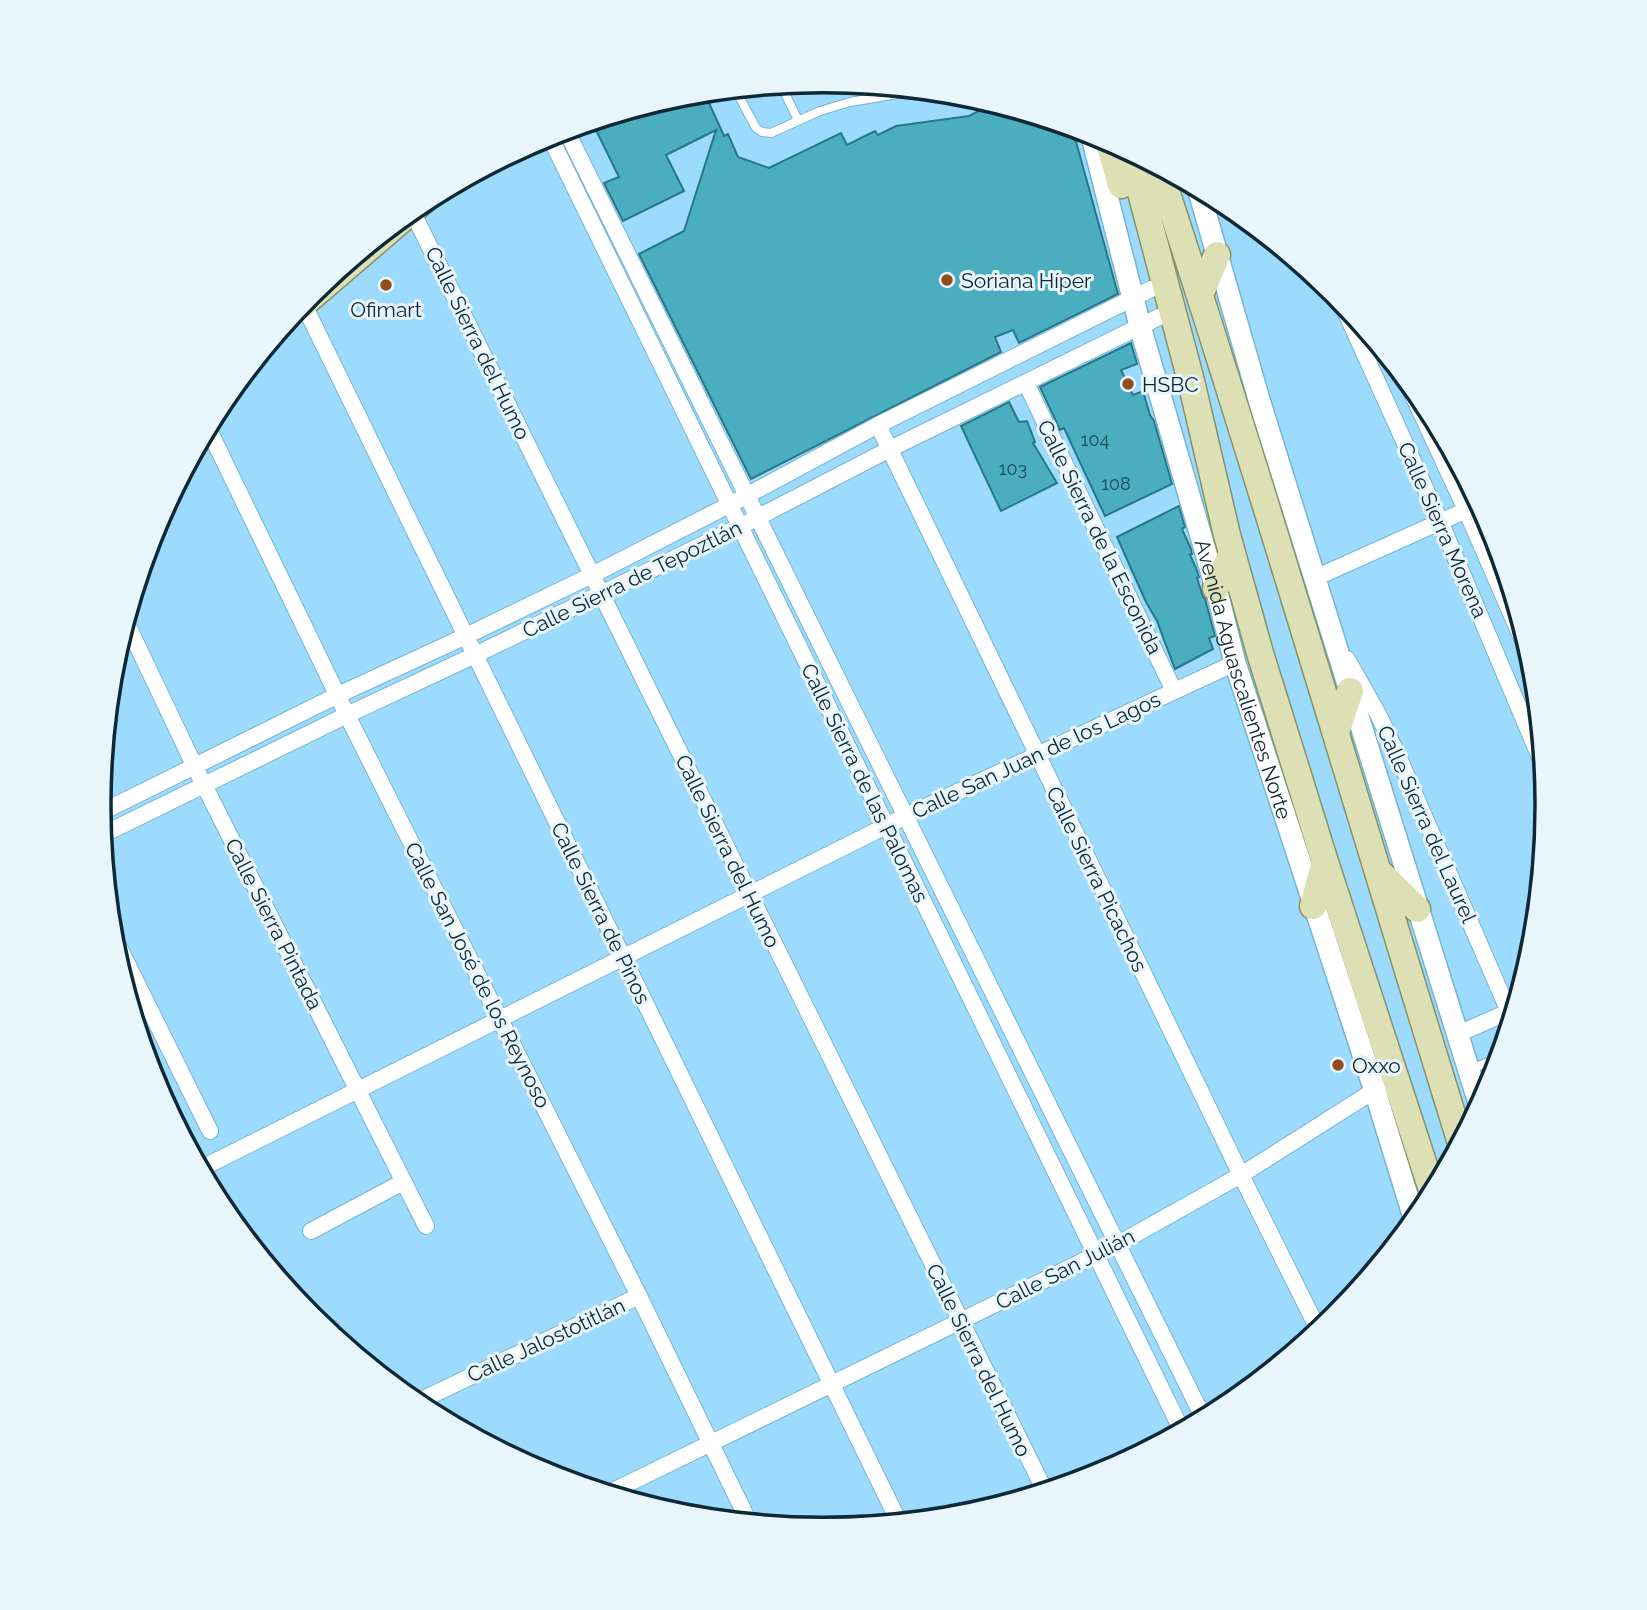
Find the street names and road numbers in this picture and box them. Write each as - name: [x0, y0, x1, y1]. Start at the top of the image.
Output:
- street label: Calle Sierra del Humo: [420, 242, 536, 444]
- street label: Calle Sierra de la Esconida: [1032, 416, 1168, 658]
- street label: Calle Sierra Morena: [1393, 438, 1493, 622]
- street label: Calle Sierra de Tepoztlán: [518, 515, 746, 643]
- street label: Avenida Aguascalientes Norte: [1190, 536, 1298, 822]
- street label: Calle Sierra de las Palomas: [796, 659, 934, 907]
- street label: Calle San Juan de los Lagos: [908, 686, 1164, 824]
- street label: Calle Sierra del Laurel: [1372, 722, 1482, 927]
- street label: Calle Sierra del Humo: [670, 750, 786, 952]
- street label: Calle Sierra Picachos: [1041, 782, 1153, 976]
- street label: Calle Sierra de Pinos: [546, 818, 656, 1008]
- street label: Calle Sierra Pintada: [220, 834, 328, 1014]
- street label: Calle San José de los Reynoso: [400, 838, 556, 1112]
- street label: Calle San Julián: [991, 1223, 1139, 1315]
- street label: Calle Sierra del Humo: [921, 1259, 1037, 1461]
- street label: Calle Jalostotitlán: [463, 1292, 629, 1388]

